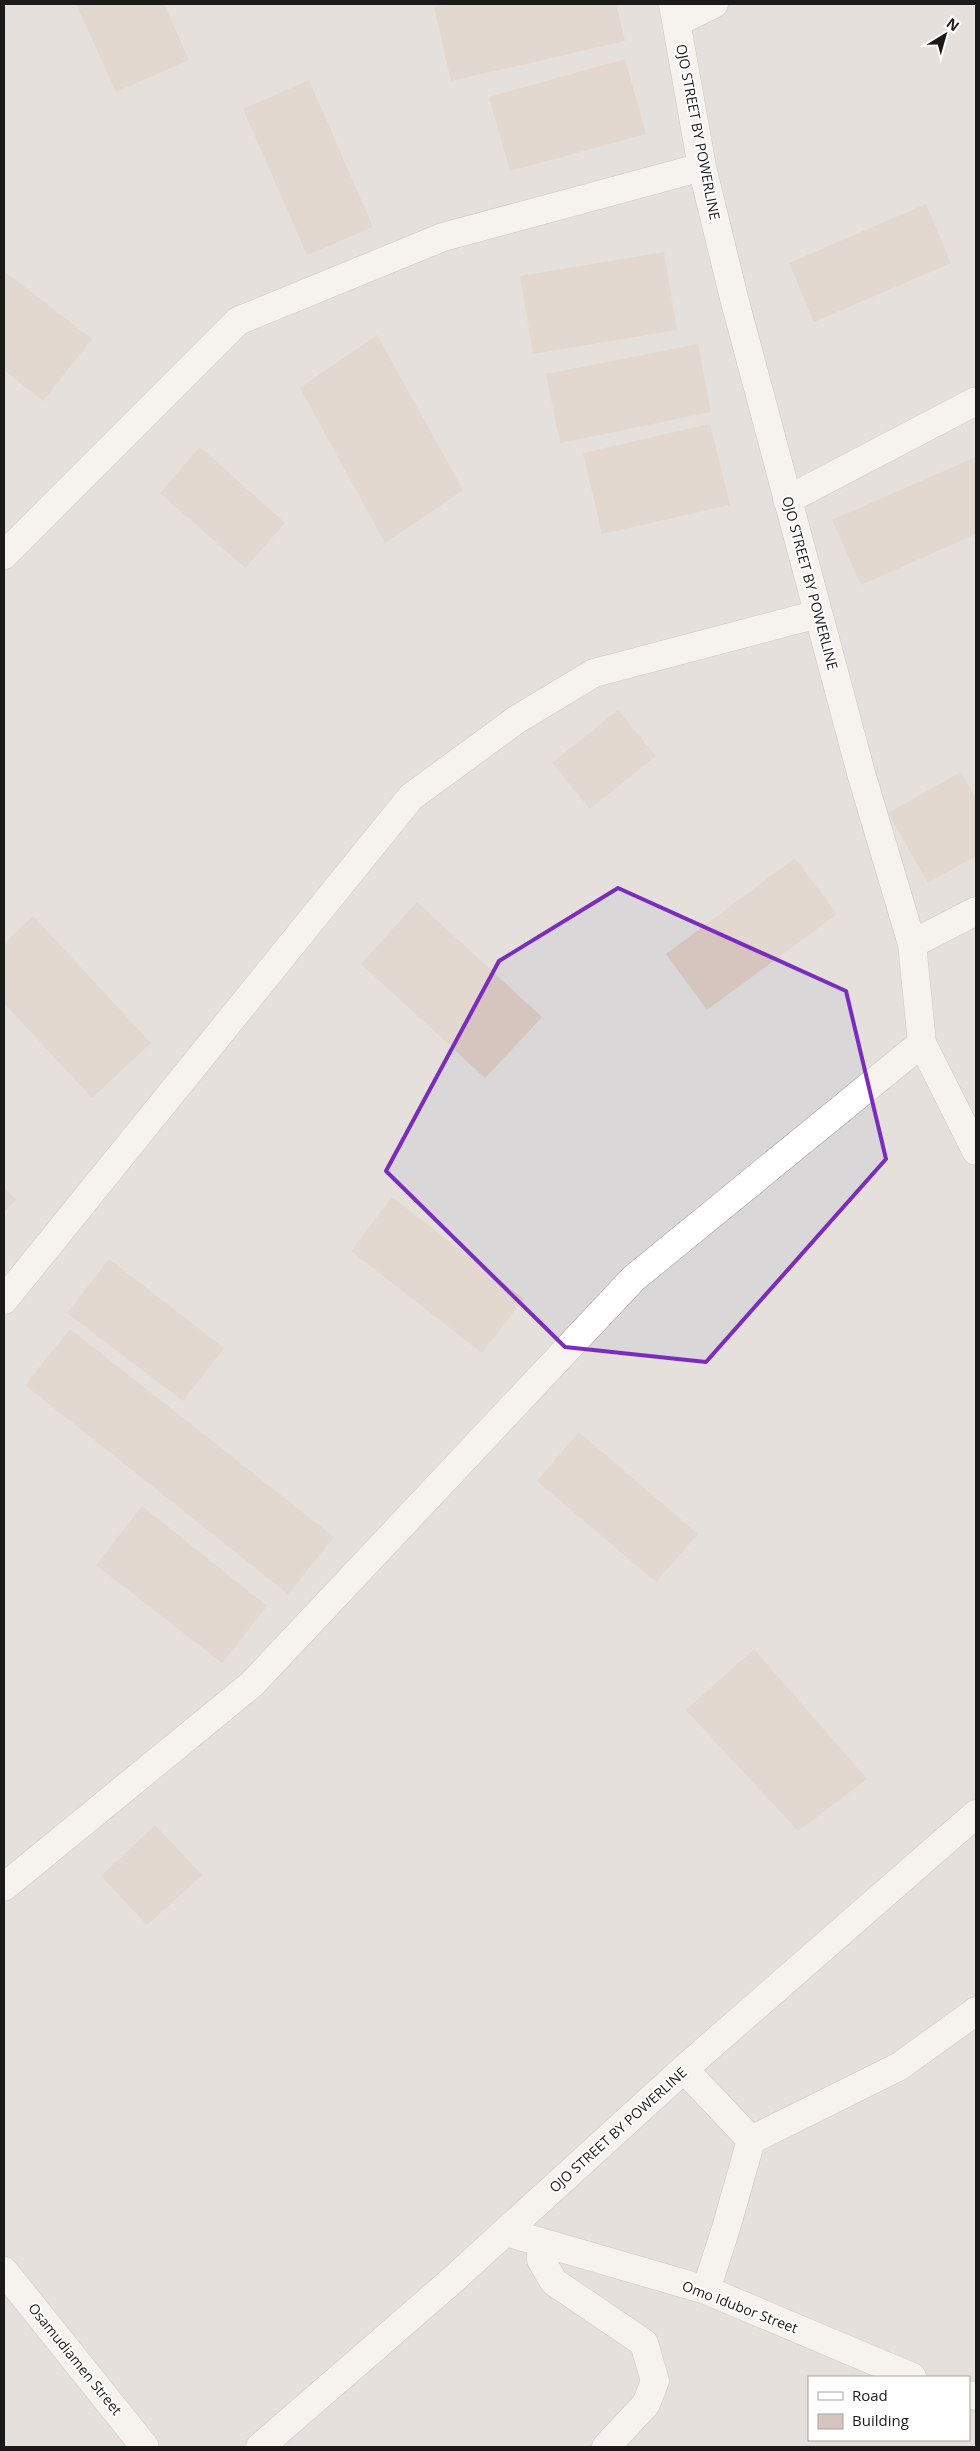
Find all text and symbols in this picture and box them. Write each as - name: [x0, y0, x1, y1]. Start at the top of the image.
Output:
- north arrow: [920, 10, 970, 60]
- text: N: [943, 13, 963, 35]
- street label: OJO STREET BY POWERLINE: [672, 42, 725, 221]
- street label: OJO STREET BY POWERLINE: [778, 494, 843, 672]
- street label: OJO STREET BY POWERLINE: [545, 2063, 690, 2197]
- street label: Omo Idubor Street: [680, 2276, 801, 2337]
- street label: Osamudiamen Street: [24, 2299, 126, 2419]
- legend: [808, 2376, 970, 2441]
- text: Road: [852, 2385, 888, 2405]
- text: Building: [852, 2410, 909, 2430]

